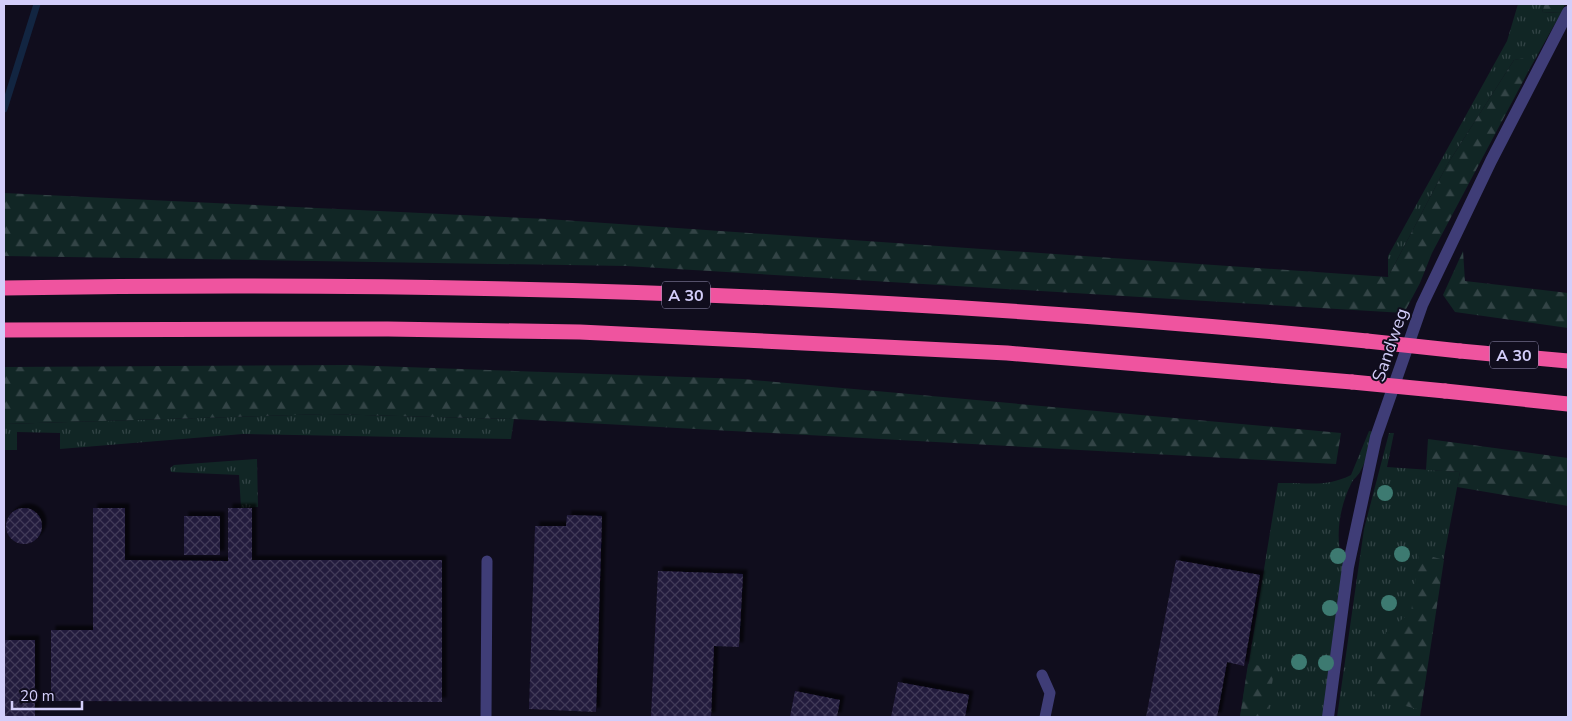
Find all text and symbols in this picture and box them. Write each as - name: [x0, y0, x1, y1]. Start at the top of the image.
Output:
- road number: A 30: [662, 282, 710, 308]
- street label: Sandweg: [1366, 305, 1414, 385]
- road number: A 30: [1490, 342, 1538, 368]
- scale bar: [12, 678, 82, 710]
- text: 20 m: [20, 686, 55, 706]

